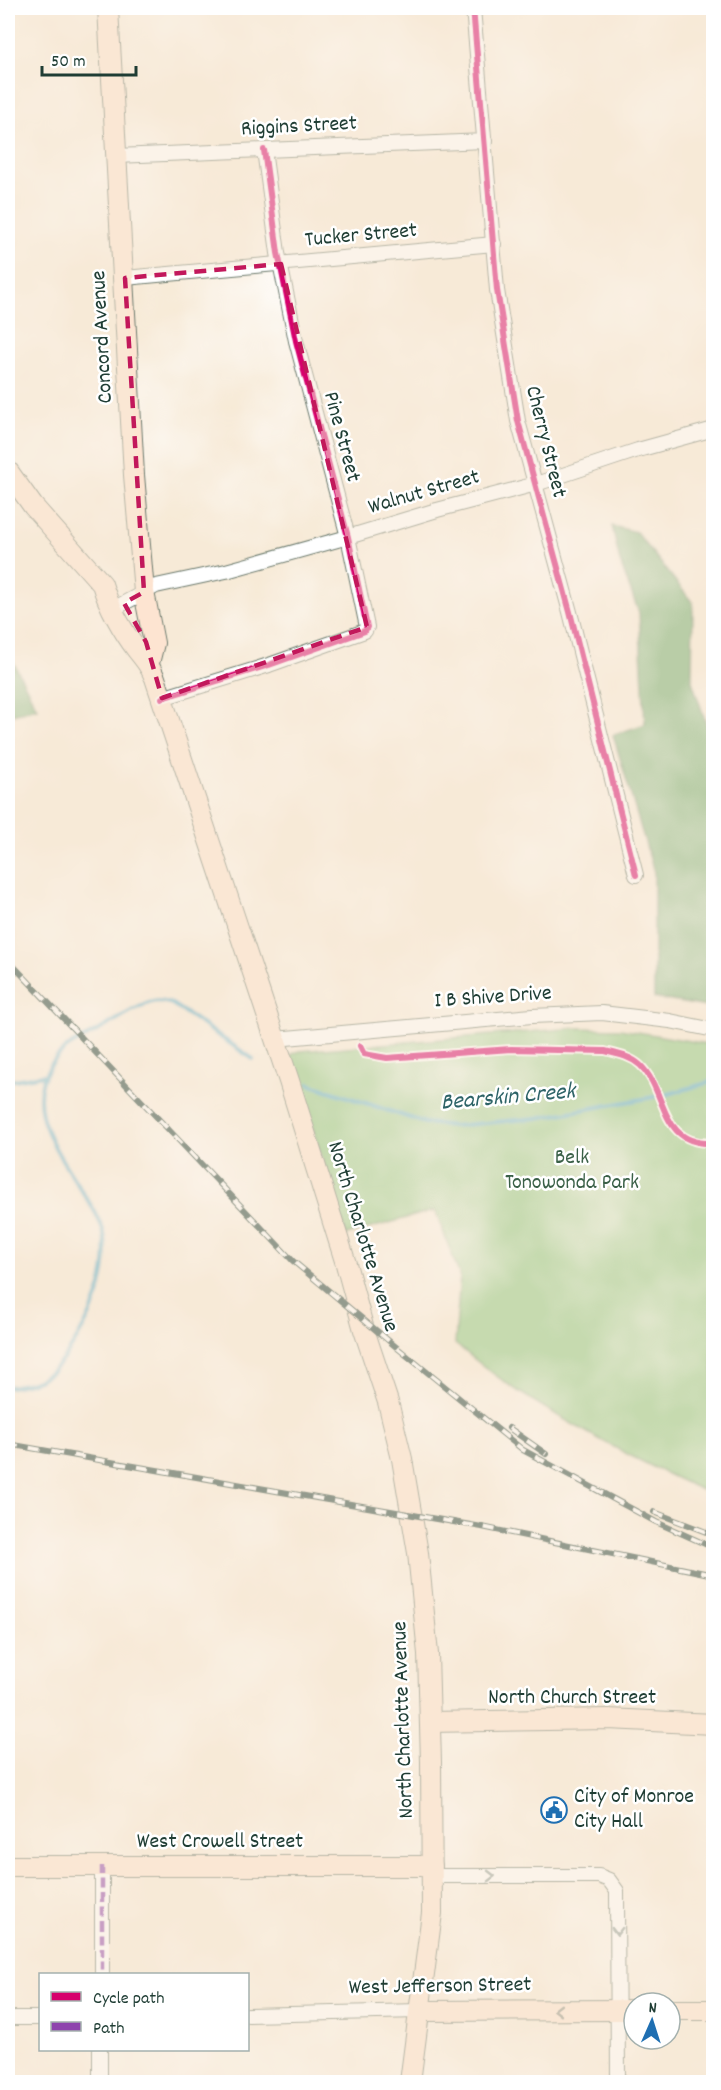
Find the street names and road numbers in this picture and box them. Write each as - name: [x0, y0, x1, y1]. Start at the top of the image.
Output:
- street label: Riggins Street: [240, 108, 358, 146]
- street label: Tucker Street: [304, 216, 418, 256]
- street label: Concord Avenue: [84, 270, 122, 404]
- street label: Cherry Street: [516, 383, 574, 501]
- street label: Pine Street: [314, 388, 368, 486]
- street label: Walnut Street: [365, 462, 483, 524]
- street label: I B Shive Drive: [433, 978, 553, 1018]
- street label: North Charlotte Avenue: [318, 1138, 406, 1336]
- street label: North Charlotte Avenue: [385, 1621, 423, 1819]
- street label: North Church Street: [488, 1683, 656, 1714]
- street label: West Crowell Street: [137, 1827, 303, 1858]
- street label: West Jefferson Street: [348, 1970, 532, 2004]

